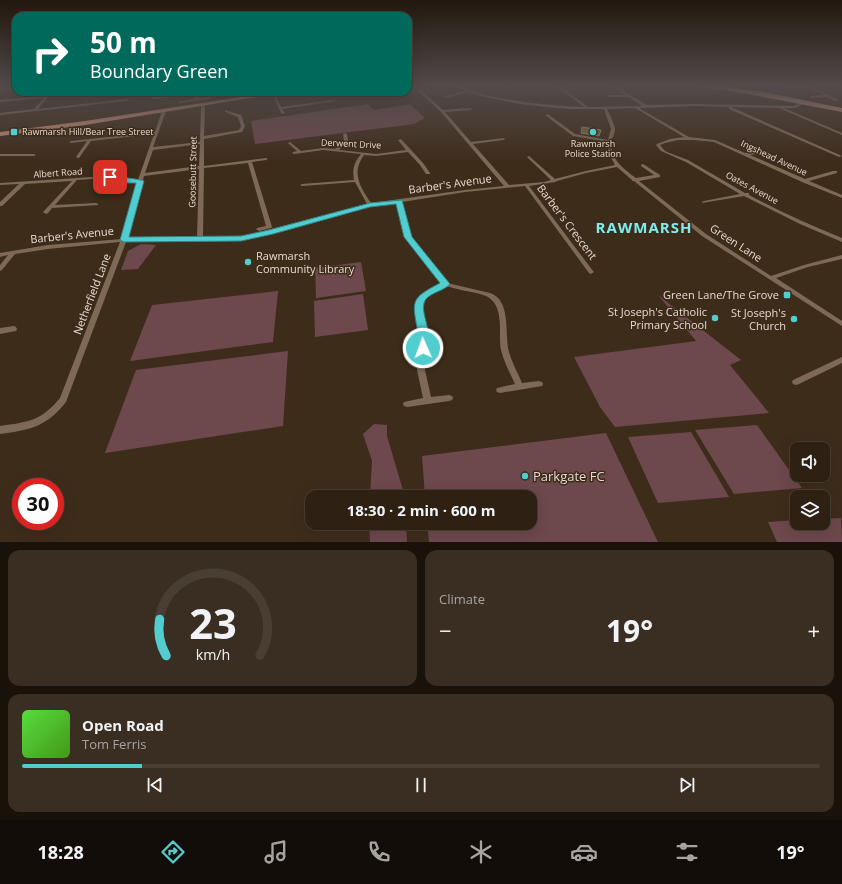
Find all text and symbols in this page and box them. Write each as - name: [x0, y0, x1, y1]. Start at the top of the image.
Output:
- text: 50 m: [90, 23, 157, 61]
- icon: right: [24, 28, 76, 80]
- text: Boundary Green: [90, 59, 228, 83]
- place label: Rawmarsh Hill/Bear Tree Street: [22, 125, 154, 138]
- marker: Rawmarsh Hill/Bear Tree Street: [9, 127, 19, 137]
- marker: Rawmarsh Police Station: [588, 127, 598, 137]
- street label: Derwent Drive: [321, 135, 382, 152]
- street label: Goosebutt Street: [185, 136, 200, 208]
- street label: Ingshead Avenue: [739, 136, 810, 179]
- place label: Rawmarsh Police Station: [565, 137, 621, 160]
- pin: [93, 160, 127, 194]
- street label: Albert Road: [33, 164, 83, 181]
- icon: arrive: [99, 166, 121, 188]
- street label: Oates Avenue: [723, 168, 781, 207]
- street label: Barber's Avenue: [407, 170, 493, 197]
- street label: Barber's Crescent: [534, 181, 601, 262]
- district label: RAWMARSH: [596, 217, 692, 237]
- street label: Green Lane: [707, 220, 765, 265]
- street label: Barber's Avenue: [29, 223, 114, 246]
- place label: Rawmarsh Community Library: [256, 248, 355, 276]
- street label: Netherfield Lane: [69, 251, 114, 336]
- marker: Rawmarsh Community Library: [243, 257, 253, 267]
- place label: Green Lane/The Grove: [663, 287, 779, 302]
- marker: Green Lane/The Grove: [782, 290, 792, 300]
- place label: St Joseph's Catholic Primary School: [608, 304, 707, 332]
- place label: St Joseph's Church: [731, 305, 786, 333]
- marker: St Joseph's Catholic Primary School: [710, 313, 720, 323]
- marker: St Joseph's Church: [789, 314, 799, 324]
- position arrow: [402, 327, 444, 369]
- map controls: [790, 442, 830, 530]
- button: sound: [790, 442, 830, 482]
- place label: Parkgate FC: [533, 467, 605, 485]
- marker: Parkgate FC: [520, 471, 530, 481]
- speed limit sign: 30: [12, 478, 64, 530]
- button: layers: [790, 490, 830, 530]
- text: 18:30 · 2 min · 600 m: [347, 500, 495, 520]
- text: Climate: [439, 590, 485, 608]
- text: 23: [189, 595, 236, 651]
- text: 19°: [606, 610, 653, 651]
- text: −: [439, 615, 452, 645]
- text: +: [807, 615, 820, 645]
- text: km/h: [195, 645, 230, 664]
- text: Open Road: [82, 715, 164, 735]
- text: Tom Ferris: [82, 735, 147, 753]
- icon: previous: [144, 774, 166, 796]
- icon: pause: [410, 774, 432, 796]
- icon: next: [676, 774, 698, 796]
- icon: directions: [159, 838, 187, 866]
- icon: music: [262, 838, 290, 866]
- icon: phone: [365, 838, 393, 866]
- icon: climate: [467, 838, 495, 866]
- icon: car: [570, 838, 598, 866]
- icon: filters: [673, 838, 701, 866]
- text: 18:28: [37, 840, 84, 864]
- text: 19°: [776, 840, 805, 864]

